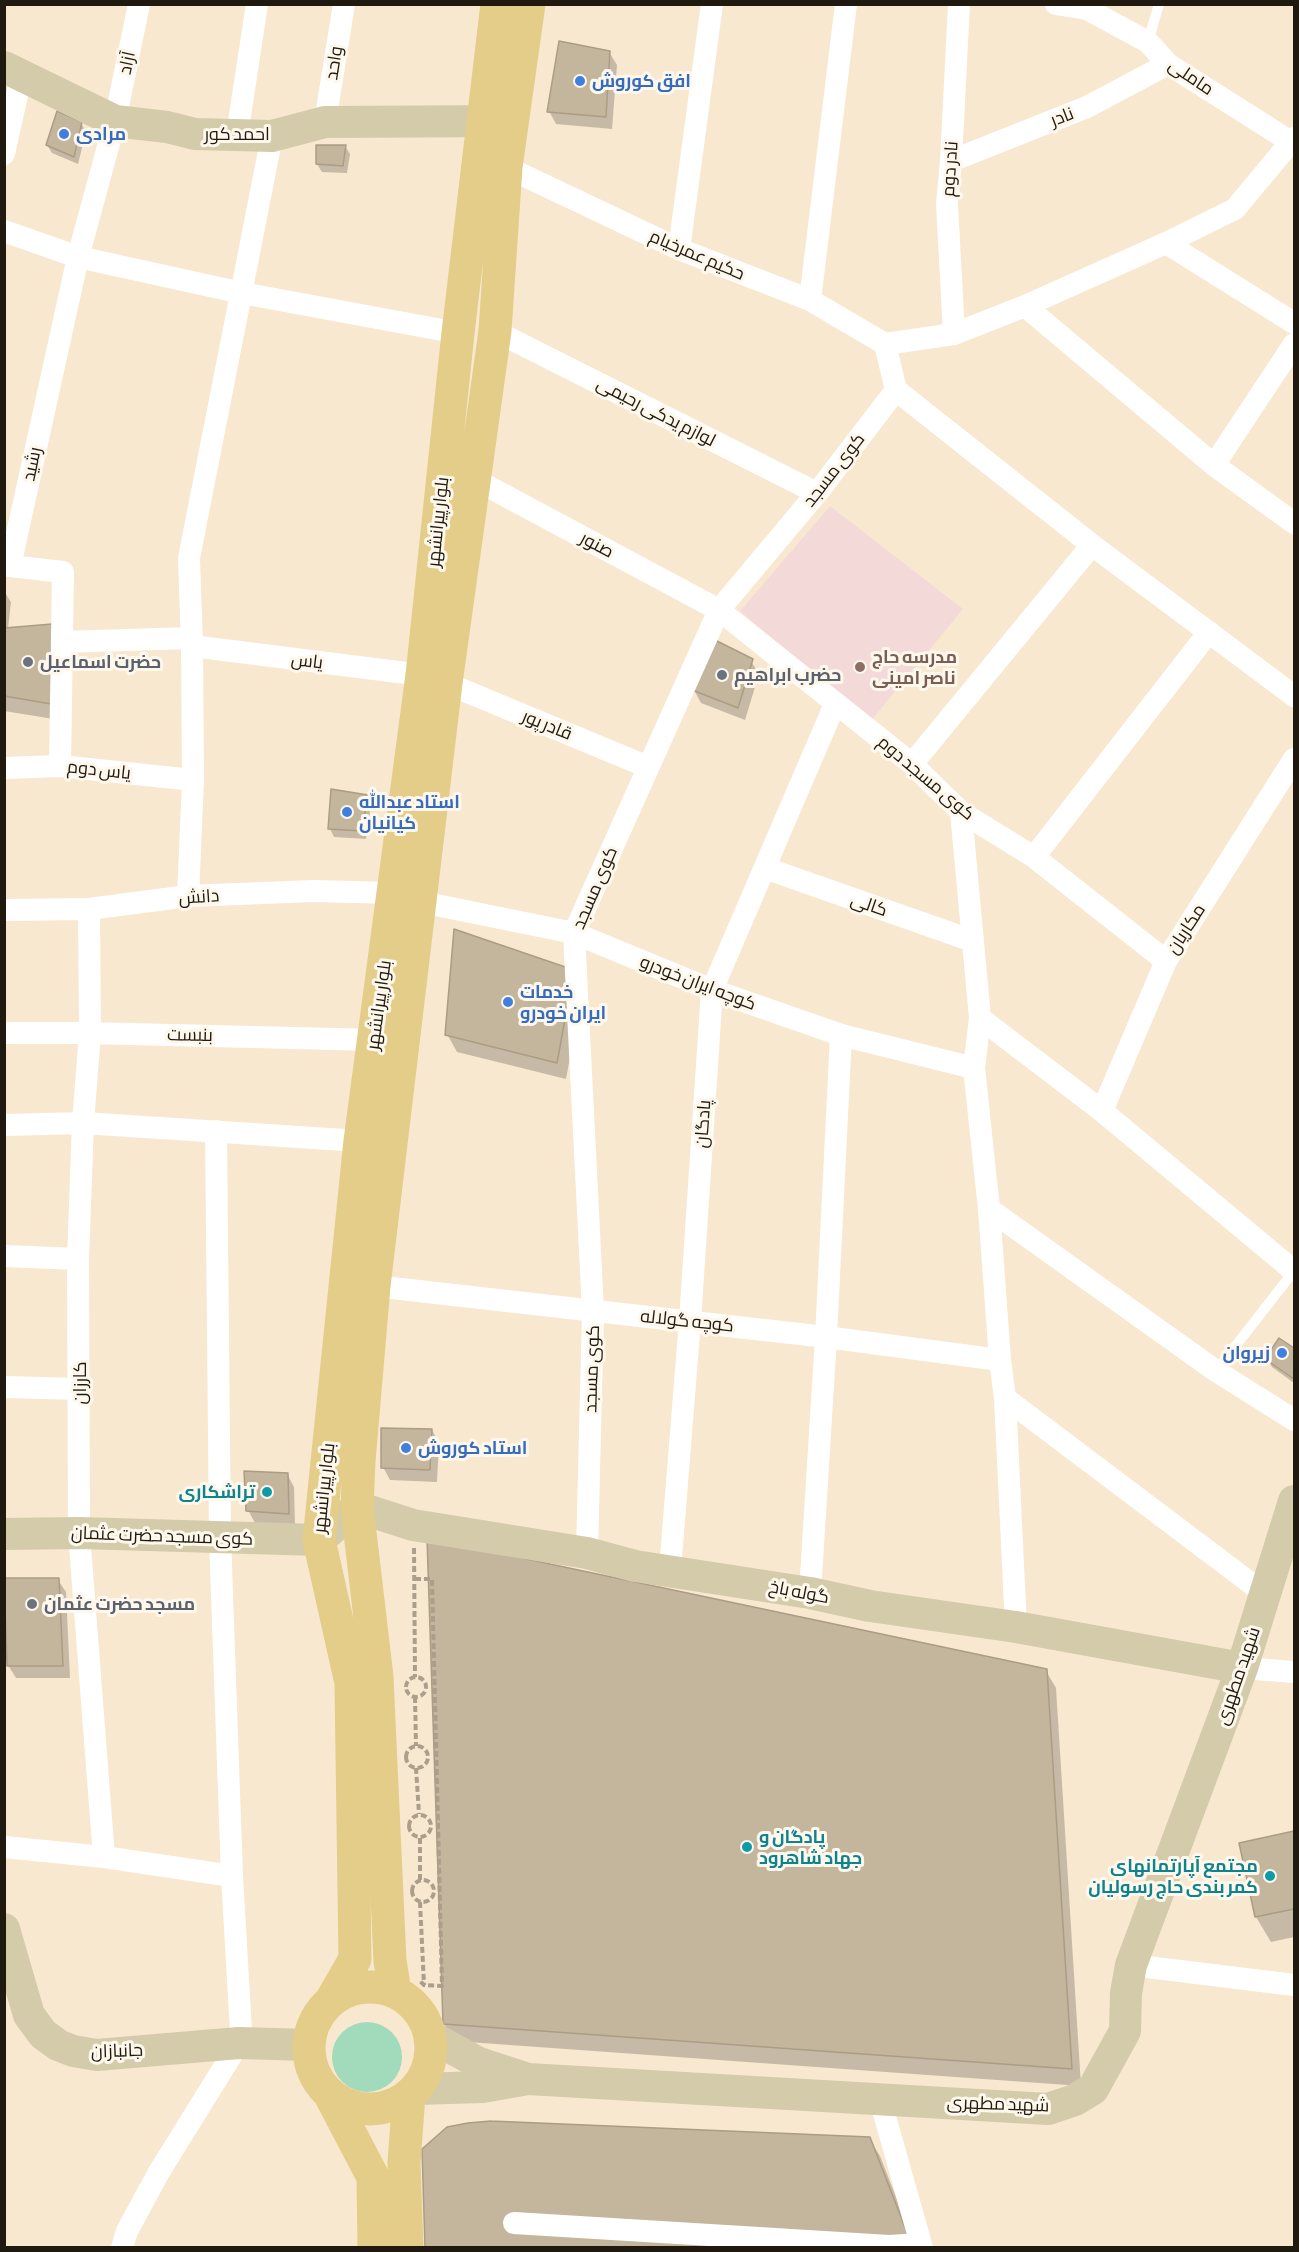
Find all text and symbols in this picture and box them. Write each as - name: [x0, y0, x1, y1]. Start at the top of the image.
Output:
- street label: واحد: [321, 44, 347, 82]
- street label: آزاد: [114, 49, 140, 77]
- street label: ماملی: [1164, 54, 1218, 100]
- place label: افق کوروش: [592, 70, 691, 92]
- marker: افق کوروش: [573, 74, 587, 88]
- street label: نادر: [1047, 103, 1077, 131]
- place label: مرادی: [76, 123, 126, 145]
- street label: احمد کور: [204, 123, 270, 145]
- marker: مرادی: [57, 127, 71, 141]
- street label: نادر دوم: [937, 140, 963, 198]
- street label: حکیم عمرخیام: [646, 225, 748, 285]
- street label: لوازم یدکی رحیمی: [593, 373, 719, 451]
- street label: کوی مسجد: [798, 429, 870, 511]
- street label: رشید: [18, 445, 46, 483]
- street label: بلوار پیرانشهر: [423, 476, 453, 568]
- street label: صنور: [576, 527, 618, 563]
- place label: مدرسه حاج ناصر امینی: [872, 646, 957, 688]
- street label: یاس: [290, 648, 324, 674]
- place label: حضرت اسماعیل: [40, 651, 161, 673]
- marker: حضرت اسماعیل: [21, 655, 35, 669]
- marker: مدرسه حاج ناصر امینی: [853, 660, 867, 674]
- place label: حضرب ابراهیم: [734, 664, 841, 686]
- marker: حضرب ابراهیم: [715, 668, 729, 682]
- street label: قادر پور: [519, 705, 575, 745]
- street label: کوی مسجد دوم: [873, 731, 979, 825]
- street label: یاس دوم: [66, 756, 132, 784]
- place label: استاد عبدالله کیانیان: [359, 791, 460, 834]
- marker: استاد عبدالله کیانیان: [340, 805, 354, 819]
- street label: کوی مسجد: [568, 843, 622, 933]
- street label: دانش: [178, 885, 220, 909]
- street label: کالی: [848, 889, 890, 921]
- street label: مکاریان: [1162, 900, 1210, 958]
- street label: کوچه ایران خودرو: [637, 951, 759, 1015]
- street label: بلوار پیرانشهر: [362, 959, 396, 1051]
- place label: خدمات ایران خودرو: [520, 981, 606, 1024]
- marker: خدمات ایران خودرو: [501, 995, 515, 1009]
- street label: بنبست: [167, 1024, 213, 1046]
- street label: پادگان: [691, 1099, 715, 1149]
- street label: کوچه گولاله: [639, 1305, 735, 1337]
- street label: کوی مسجد: [580, 1325, 604, 1413]
- place label: زیروان: [1222, 1342, 1270, 1364]
- marker: زیروان: [1275, 1346, 1289, 1360]
- street label: کارزان: [69, 1362, 91, 1404]
- place label: استاد کوروش: [418, 1437, 527, 1459]
- marker: استاد کوروش: [399, 1441, 413, 1455]
- street label: بلوار پیرانشهر: [309, 1442, 339, 1534]
- place label: تراشکاری: [178, 1481, 255, 1503]
- marker: تراشکاری: [260, 1485, 274, 1499]
- street label: کوی مسجد حضرت عثمان: [70, 1522, 254, 1550]
- street label: گوله باخ: [767, 1576, 831, 1608]
- place label: مسجد حضرت عثمان: [44, 1593, 195, 1615]
- marker: مسجد حضرت عثمان: [25, 1597, 39, 1611]
- street label: شهید مطهری: [1211, 1624, 1265, 1728]
- place label: پادگان و جهاد شاهرود: [759, 1826, 862, 1868]
- marker: پادگان و جهاد شاهرود: [740, 1840, 754, 1854]
- place label: مجتمع آپارتمانهای کمر بندی حاج رسولیان: [1088, 1855, 1258, 1898]
- marker: مجتمع آپارتمانهای کمر بندی حاج رسولیان: [1263, 1869, 1277, 1883]
- street label: جانبازان: [91, 2039, 143, 2063]
- street label: شهید مطهری: [946, 2091, 1050, 2117]

